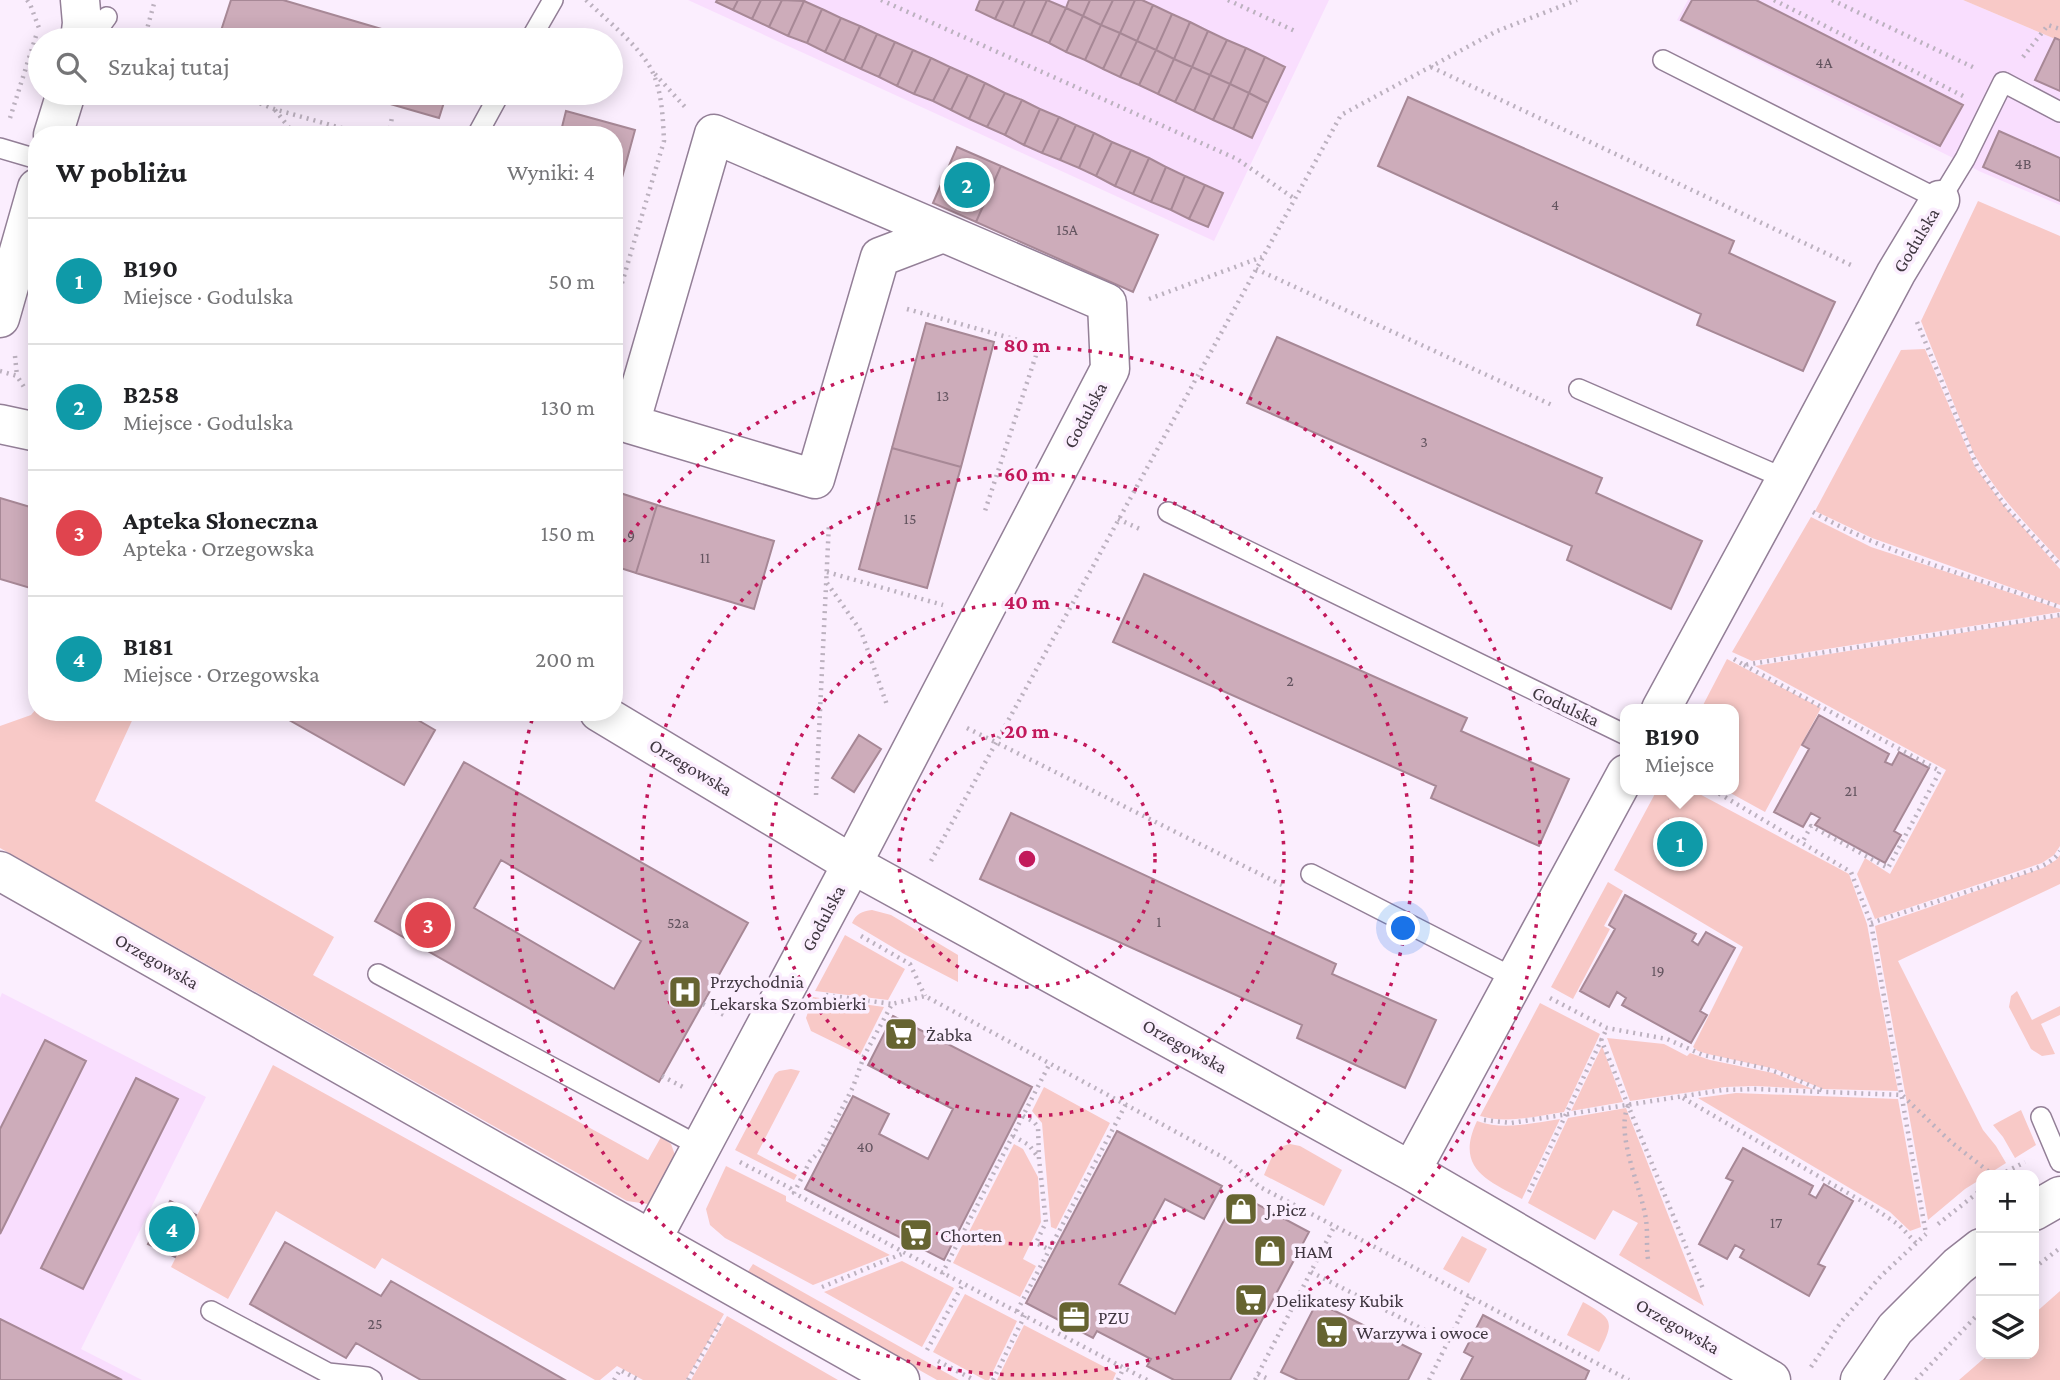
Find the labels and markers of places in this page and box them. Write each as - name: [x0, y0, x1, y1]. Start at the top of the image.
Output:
- pin: 2: [944, 159, 990, 211]
- pin: 1: [1657, 818, 1703, 870]
- centre of rings: [1015, 847, 1039, 871]
- pin: 3: [405, 899, 451, 951]
- place label: Przychodnia Lekarska Szombierki: [710, 971, 866, 1014]
- hospital icon: Przychodnia Lekarska Szombierki: [666, 973, 704, 1011]
- supermarket icon: Żabka: [882, 1015, 920, 1053]
- place label: Żabka: [926, 1024, 972, 1045]
- shop icon: J.Picz: [1222, 1190, 1260, 1228]
- place label: J.Picz: [1264, 1199, 1306, 1220]
- pin: 4: [149, 1203, 195, 1255]
- supermarket icon: Chorten: [897, 1216, 935, 1254]
- place label: Chorten: [940, 1225, 1002, 1246]
- shop icon: HAM: [1251, 1232, 1289, 1270]
- place label: HAM: [1294, 1241, 1333, 1262]
- supermarket icon: Delikatesy Kubik: [1232, 1281, 1270, 1319]
- place label: Delikatesy Kubik: [1276, 1290, 1404, 1311]
- office icon: PZU: [1055, 1298, 1093, 1336]
- place label: PZU: [1098, 1307, 1130, 1328]
- supermarket icon: Warzywa i owoce: [1313, 1313, 1351, 1351]
- place label: Warzywa i owoce: [1356, 1322, 1488, 1343]

